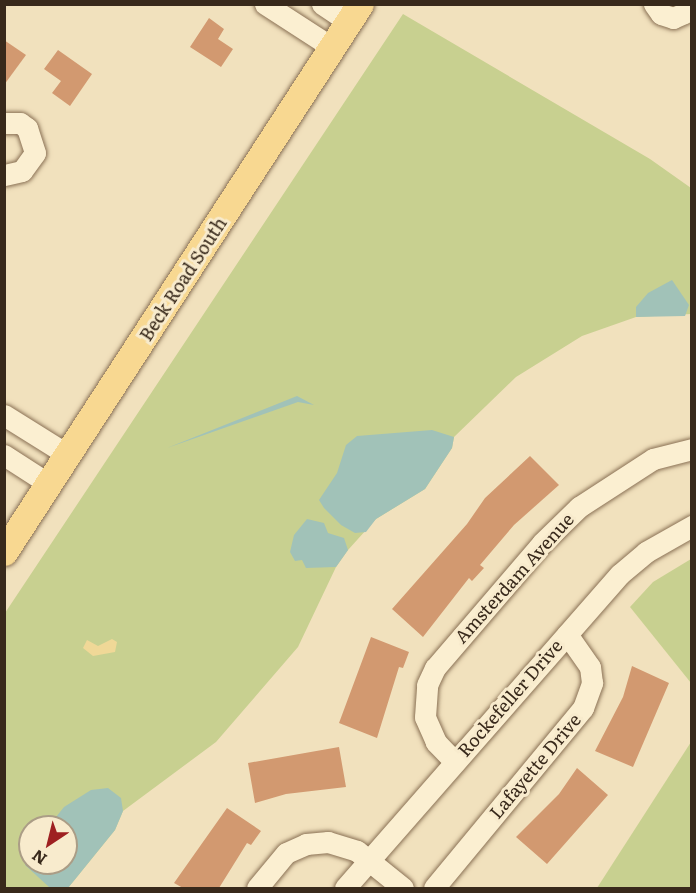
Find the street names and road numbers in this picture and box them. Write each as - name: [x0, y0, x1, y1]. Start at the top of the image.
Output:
- street label: Beck Road South: [135, 213, 231, 345]
- street label: Amsterdam Avenue: [450, 509, 578, 647]
- street label: Rockefeller Drive: [453, 635, 567, 761]
- street label: Lafayette Drive: [485, 709, 585, 823]

